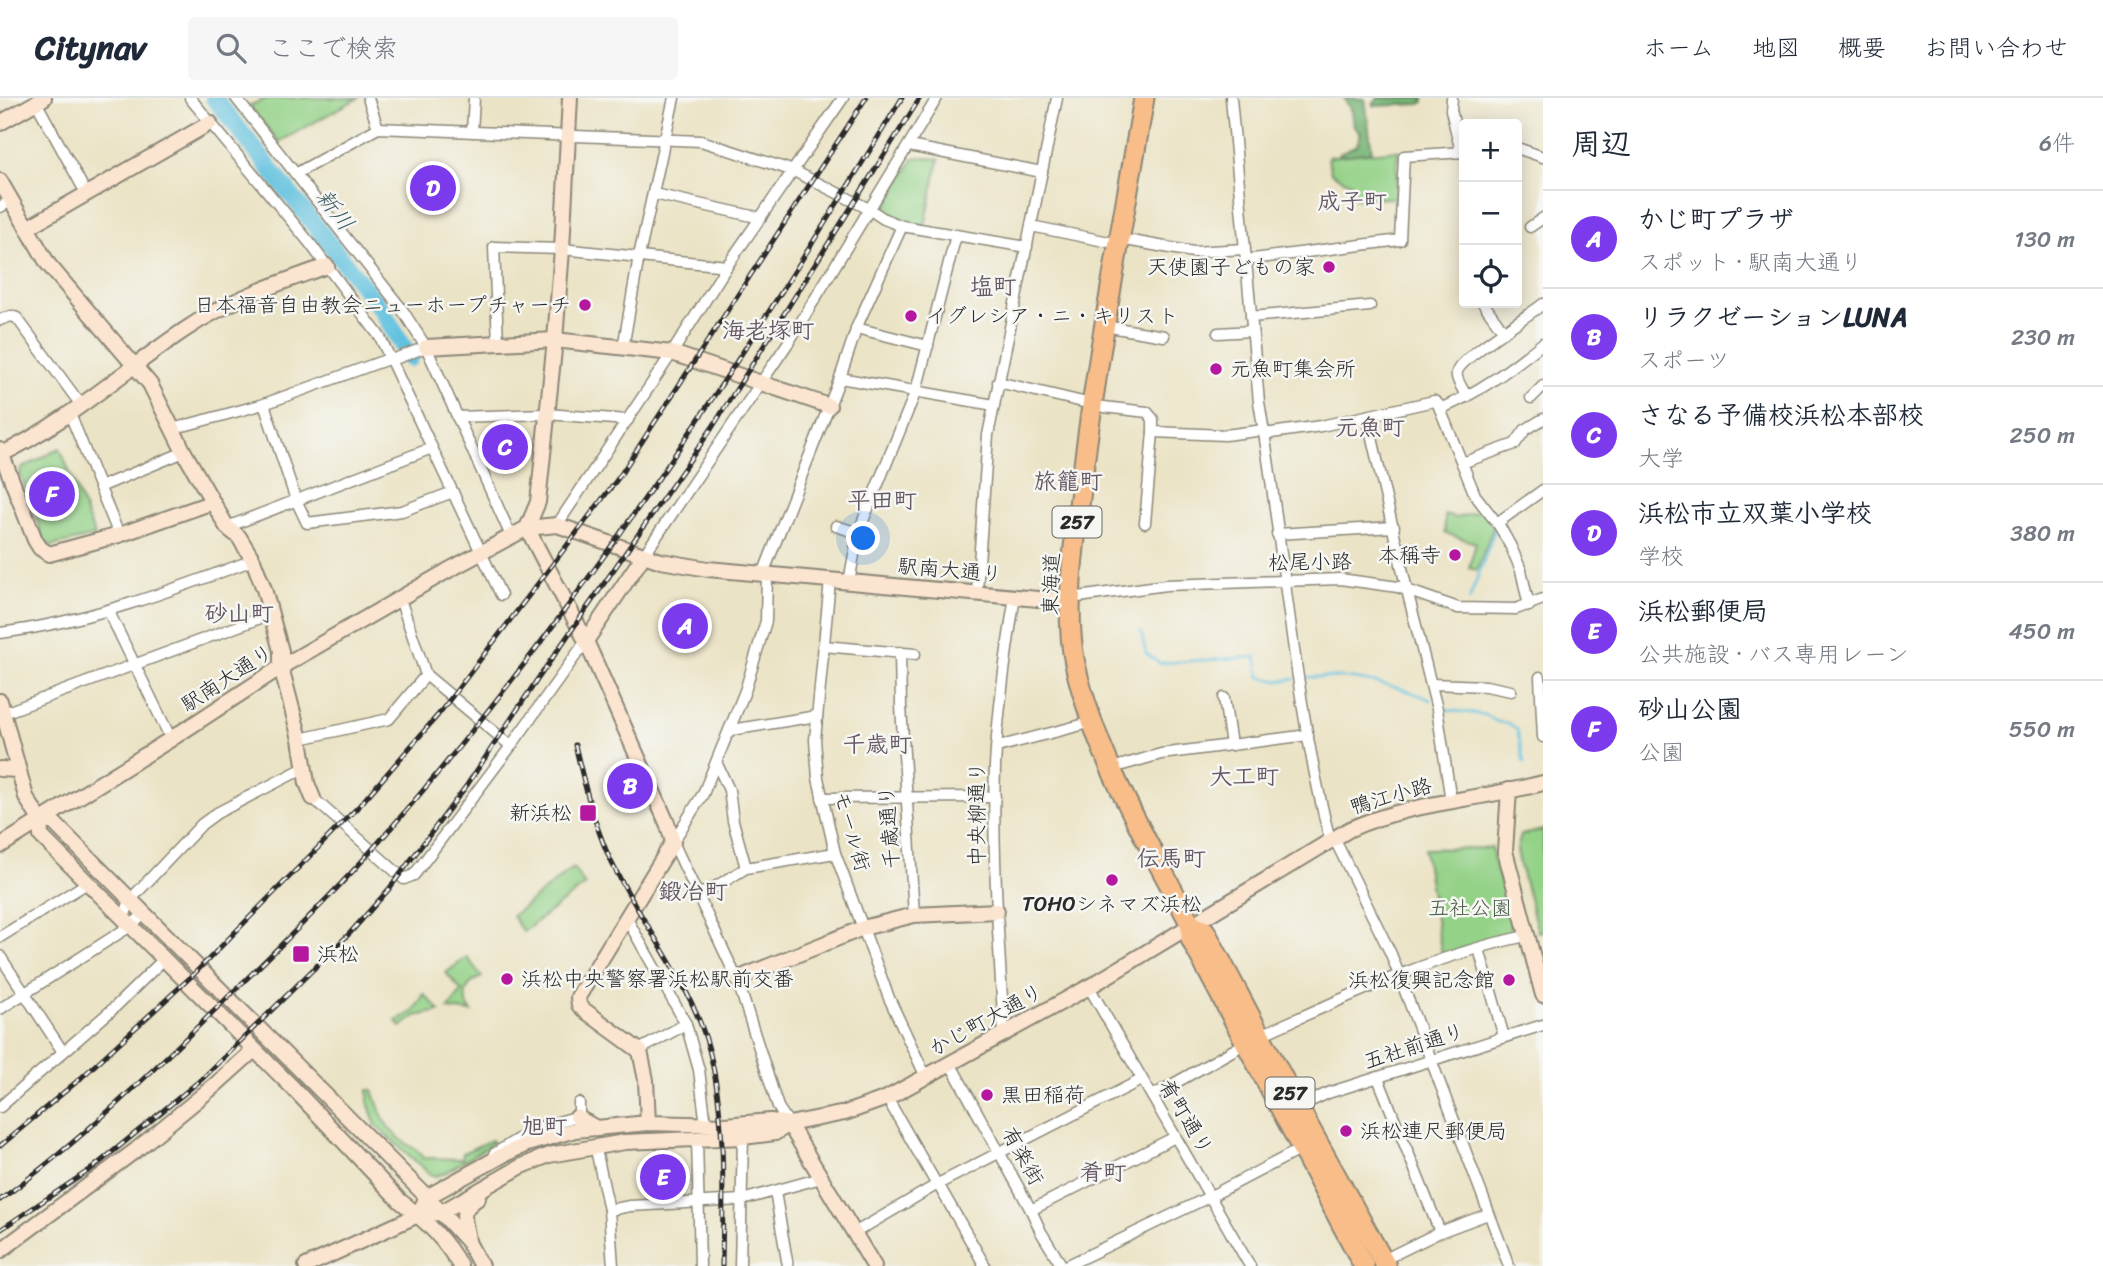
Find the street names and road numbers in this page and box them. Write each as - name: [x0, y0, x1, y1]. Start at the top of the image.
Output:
- road number: 257: [1052, 506, 1102, 538]
- street label: 松尾小路: [1268, 542, 1352, 582]
- street label: 駅南大通り: [896, 546, 1004, 594]
- street label: 東海道: [1031, 552, 1071, 616]
- street label: 駅南大通り: [173, 633, 281, 723]
- street label: 中央柳通り: [958, 762, 996, 867]
- street label: 鴨江小路: [1345, 766, 1437, 826]
- street label: 千歳通り: [867, 784, 911, 870]
- street label: モール街: [822, 786, 882, 876]
- street label: かじ町大通り: [922, 973, 1050, 1067]
- street label: 五社前通り: [1358, 1012, 1470, 1080]
- street label: 肴町通り: [1148, 1071, 1224, 1163]
- road number: 257: [1266, 1077, 1314, 1108]
- street label: 有楽街: [991, 1119, 1055, 1193]

